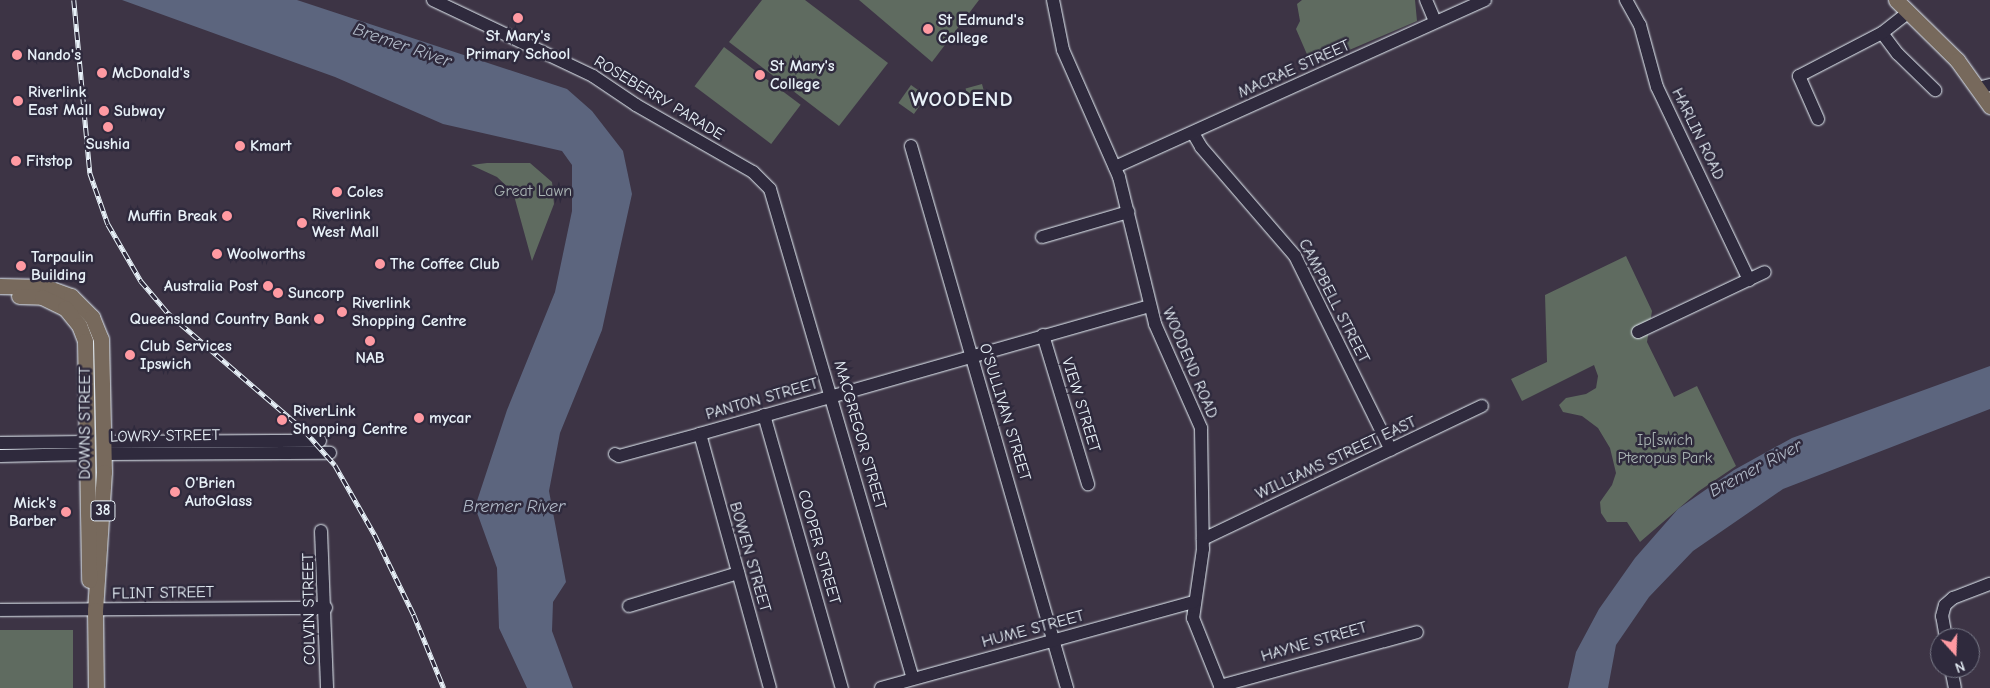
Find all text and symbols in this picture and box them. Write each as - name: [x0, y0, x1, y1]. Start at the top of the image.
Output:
- place label: St Edmund's College: [938, 10, 1024, 48]
- marker: St Mary's Primary School: [512, 12, 524, 24]
- water label: Bremer River: [350, 19, 454, 73]
- marker: St Edmund's College: [922, 23, 934, 35]
- place label: St Mary's Primary School: [466, 26, 570, 64]
- street label: MACRAE STREET: [1235, 36, 1353, 102]
- place label: Nando's: [27, 45, 81, 65]
- marker: Nando's: [11, 49, 23, 61]
- street label: ROSEBERRY PARADE: [591, 52, 727, 144]
- place label: St Mary's College: [770, 56, 835, 94]
- place label: McDonald's: [112, 63, 190, 83]
- marker: McDonald's: [96, 67, 108, 79]
- marker: St Mary's College: [754, 69, 766, 81]
- place label: Riverlink East Mall: [28, 82, 92, 120]
- street label: HARLIN ROAD: [1668, 85, 1728, 183]
- district label: WOODEND: [910, 86, 1014, 112]
- marker: Riverlink East Mall: [12, 95, 24, 107]
- place label: Subway: [114, 101, 165, 121]
- marker: Subway: [98, 105, 110, 117]
- marker: Sushia: [102, 121, 114, 133]
- place label: Sushia: [86, 134, 130, 154]
- place label: Kmart: [250, 136, 292, 156]
- marker: Kmart: [234, 140, 246, 152]
- place label: Fitstop: [26, 151, 73, 171]
- marker: Fitstop: [10, 155, 22, 167]
- park label: Great Lawn: [494, 181, 572, 201]
- place label: Coles: [347, 182, 383, 202]
- marker: Coles: [331, 186, 343, 198]
- place label: Riverlink West Mall: [312, 204, 379, 242]
- place label: Muffin Break: [128, 206, 217, 226]
- marker: Muffin Break: [221, 210, 233, 222]
- marker: Riverlink West Mall: [296, 217, 308, 229]
- street label: CAMPBELL STREET: [1294, 236, 1374, 366]
- place label: Woolworths: [227, 244, 305, 264]
- place label: Tarpaulin Building: [31, 247, 94, 285]
- marker: Woolworths: [211, 248, 223, 260]
- place label: The Coffee Club: [390, 254, 500, 274]
- marker: The Coffee Club: [374, 258, 386, 270]
- marker: Tarpaulin Building: [15, 260, 27, 272]
- place label: Australia Post: [164, 276, 258, 296]
- marker: Australia Post: [262, 280, 274, 292]
- place label: Suncorp: [288, 283, 344, 303]
- marker: Suncorp: [272, 287, 284, 299]
- place label: Riverlink Shopping Centre: [352, 293, 466, 331]
- street label: WOODEND ROAD: [1158, 305, 1222, 421]
- marker: Riverlink Shopping Centre: [336, 306, 348, 318]
- place label: Queensland Country Bank: [130, 309, 309, 329]
- marker: Queensland Country Bank: [313, 313, 325, 325]
- marker: NAB: [364, 335, 376, 347]
- place label: Club Services Ipswich: [140, 336, 232, 374]
- street label: O'SULLIVAN STREET: [975, 341, 1035, 483]
- place label: NAB: [355, 348, 385, 368]
- marker: Club Services Ipswich: [124, 349, 136, 361]
- street label: VIEW STREET: [1057, 355, 1105, 455]
- street label: MACGREGOR STREET: [830, 358, 890, 512]
- street label: DOWNS STREET: [75, 367, 95, 479]
- street label: PANTON STREET: [704, 374, 820, 424]
- place label: RiverLink Shopping Centre: [293, 401, 407, 439]
- place label: mycar: [429, 408, 471, 428]
- marker: mycar: [413, 412, 425, 424]
- street label: WILLIAMS STREET EAST: [1253, 412, 1419, 504]
- marker: RiverLink Shopping Centre: [275, 413, 289, 427]
- street label: LOWRY STREET: [110, 425, 220, 447]
- park label: Ip[swich Pteropus Park: [1618, 430, 1712, 468]
- water label: Bremer River: [1706, 435, 1806, 503]
- place label: O'Brien AutoGlass: [185, 473, 252, 511]
- marker: O'Brien AutoGlass: [169, 486, 181, 498]
- street label: COOPER STREET: [793, 488, 845, 606]
- place label: Mick's Barber: [9, 493, 56, 531]
- water label: Bremer River: [463, 496, 565, 518]
- road number: 38: [89, 498, 117, 524]
- street label: BOWEN STREET: [725, 500, 775, 614]
- marker: Mick's Barber: [60, 506, 72, 518]
- street label: COLVIN STREET: [298, 553, 320, 665]
- street label: FLINT STREET: [112, 583, 214, 603]
- street label: HUME STREET: [980, 606, 1086, 652]
- street label: HAYNE STREET: [1259, 618, 1369, 666]
- north arrow: [1930, 628, 1980, 678]
- text: N: [1953, 657, 1967, 676]

